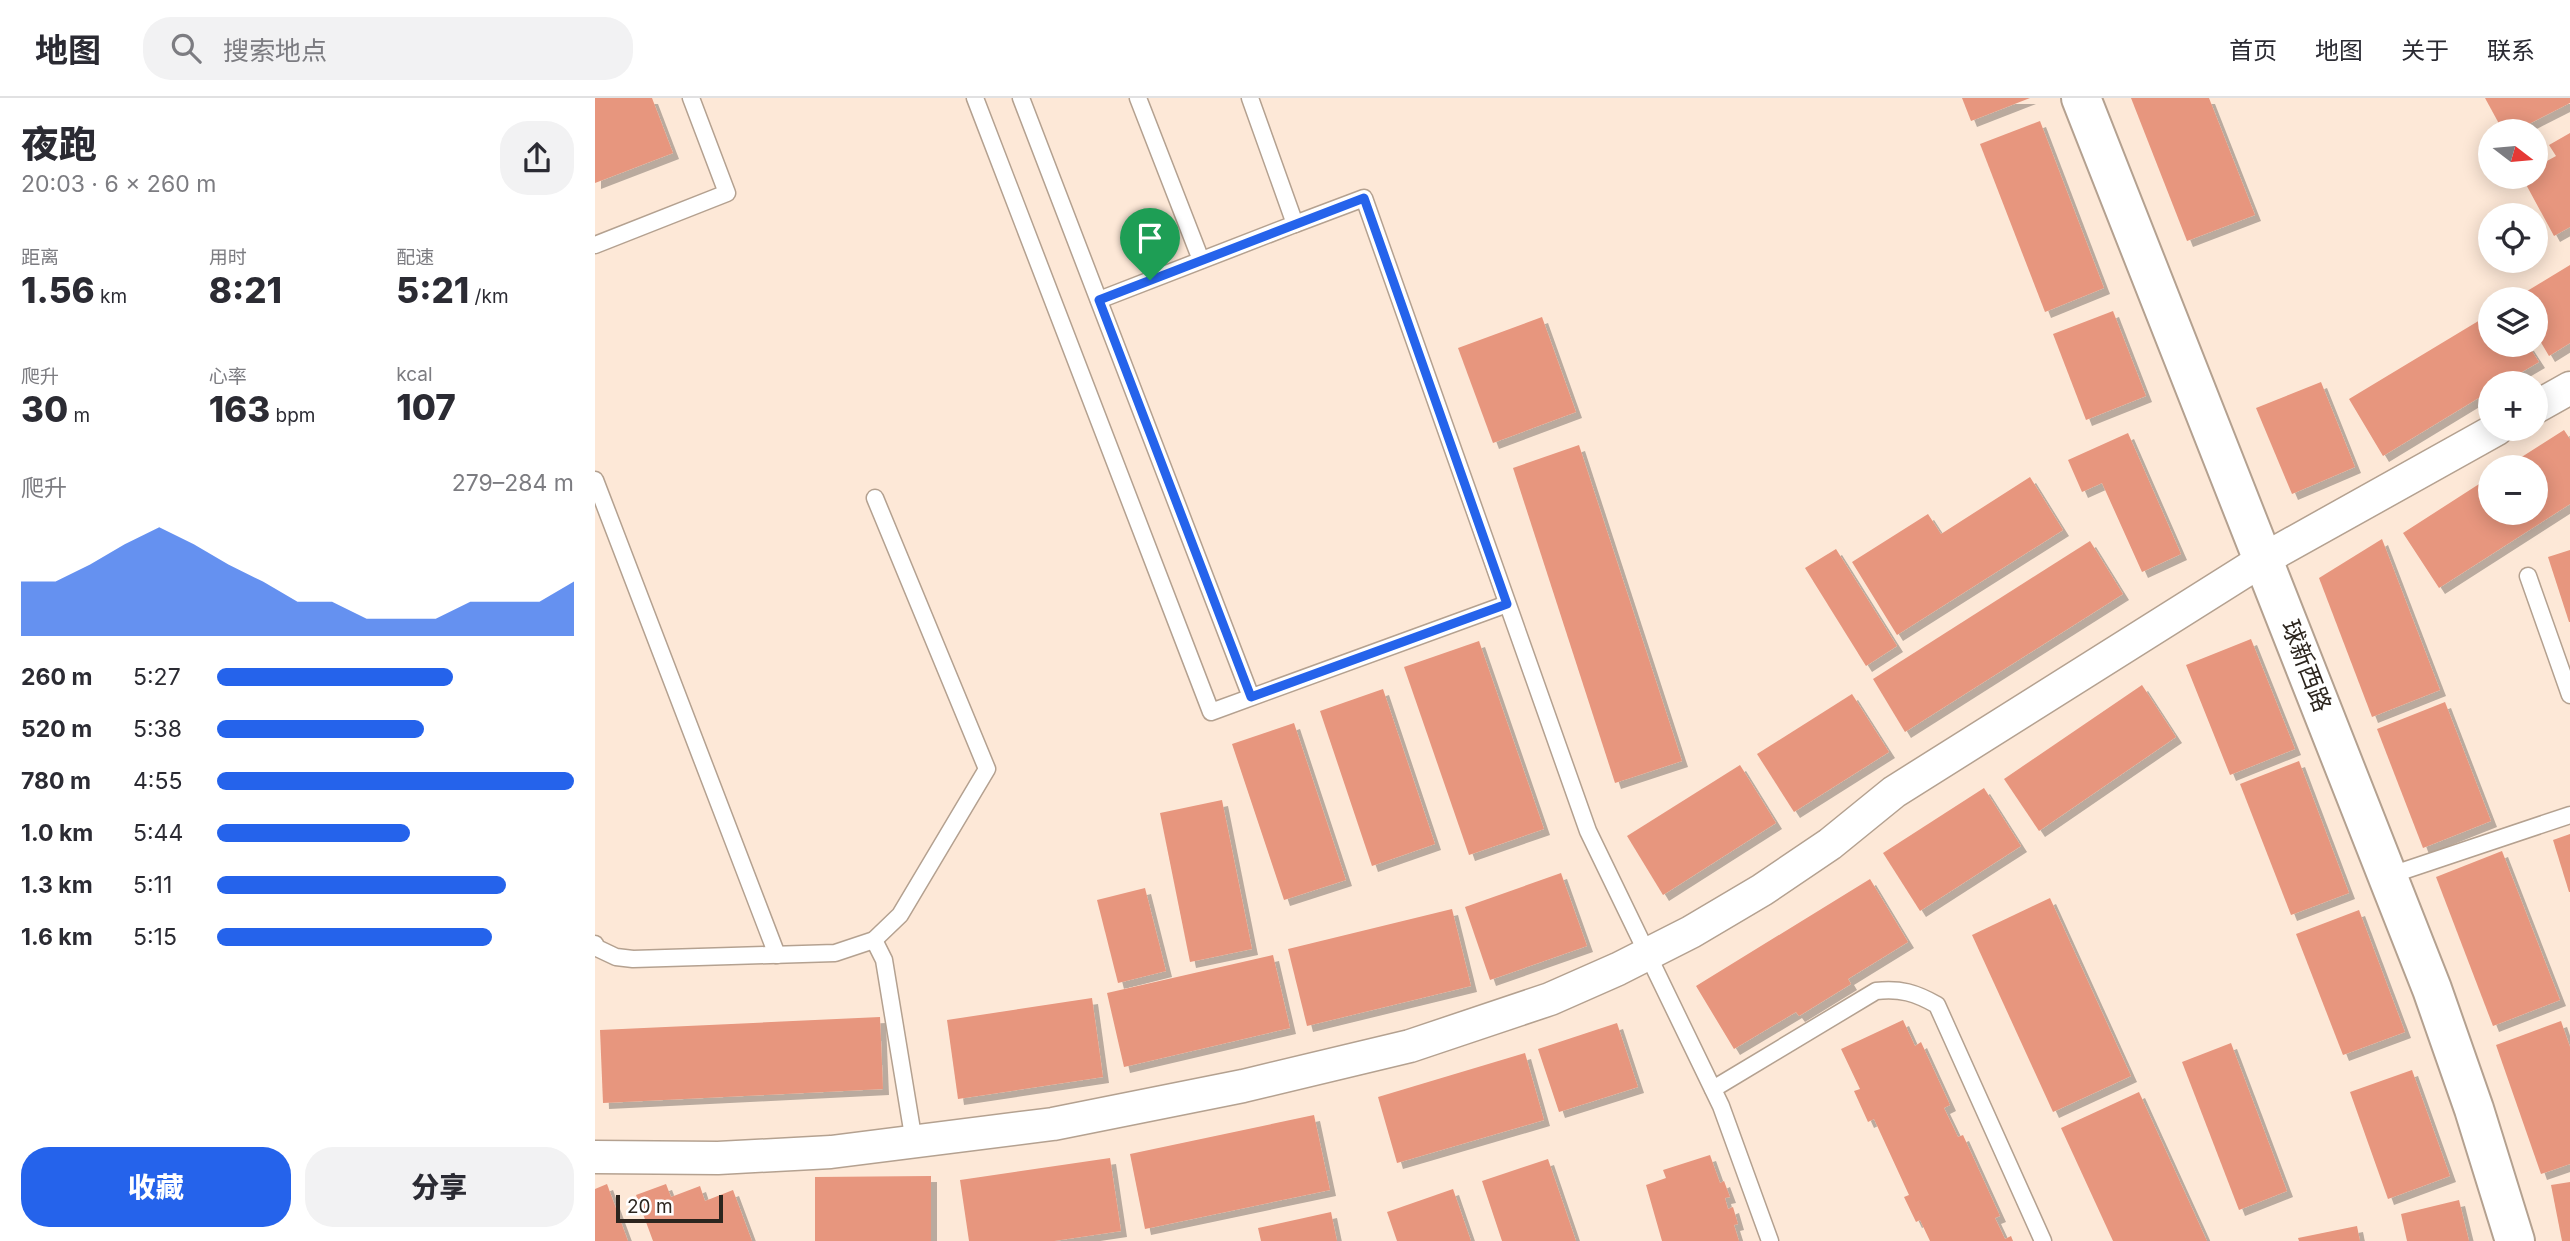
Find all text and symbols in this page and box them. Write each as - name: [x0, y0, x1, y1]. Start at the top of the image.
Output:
- search box: [143, 17, 633, 80]
- icon: search: [167, 29, 205, 67]
- text: 地图: [35, 30, 101, 70]
- text: 搜索地点: [223, 35, 327, 66]
- text: 首页: [2229, 36, 2277, 65]
- text: 地图: [2315, 36, 2363, 65]
- text: 关于: [2401, 36, 2449, 65]
- text: 联系: [2487, 36, 2535, 65]
- north arrow: [2478, 119, 2548, 189]
- map controls: [2478, 119, 2548, 525]
- text: 夜跑: [21, 121, 97, 167]
- button: share: [500, 121, 574, 195]
- text: 20:03 · 6 × 260 m: [21, 170, 216, 198]
- button: locate: [2478, 203, 2548, 273]
- pin: [1120, 208, 1180, 280]
- icon: arrive: [1131, 219, 1169, 257]
- text: 距离: [21, 246, 59, 269]
- text: 用时: [209, 246, 247, 269]
- text: 配速: [396, 246, 434, 269]
- text: 1.56: [21, 269, 95, 311]
- text: 8:21: [209, 269, 282, 311]
- text: 5:21: [396, 269, 469, 311]
- text: km: [95, 285, 127, 308]
- text: /km: [469, 285, 509, 308]
- button: layers: [2478, 287, 2548, 357]
- text: kcal: [396, 363, 433, 386]
- text: 爬升: [21, 365, 59, 388]
- text: 心率: [209, 365, 247, 388]
- button: +: [2478, 371, 2548, 441]
- text: 107: [396, 386, 456, 428]
- text: 30: [21, 388, 68, 430]
- text: 163: [209, 388, 270, 430]
- text: m: [68, 404, 90, 427]
- text: bpm: [270, 404, 316, 427]
- button: −: [2478, 455, 2548, 525]
- text: 279–284 m: [452, 469, 574, 497]
- text: 爬升: [21, 474, 67, 502]
- street label: 球新西路: [2276, 616, 2337, 716]
- text: 260 m: [21, 663, 92, 691]
- text: 5:27: [133, 663, 181, 691]
- text: 520 m: [21, 715, 92, 743]
- text: 5:38: [133, 715, 182, 743]
- text: 780 m: [21, 767, 91, 795]
- text: 4:55: [133, 767, 182, 795]
- text: 1.0 km: [21, 819, 93, 847]
- text: 5:44: [133, 819, 183, 847]
- text: 1.3 km: [21, 871, 93, 899]
- text: 5:11: [133, 871, 172, 899]
- text: 1.6 km: [21, 923, 93, 951]
- text: 5:15: [133, 923, 177, 951]
- button: 收藏: [21, 1147, 291, 1227]
- button: 分享: [305, 1147, 574, 1227]
- scale bar: [616, 1192, 723, 1224]
- text: 20 m: [627, 1195, 673, 1218]

